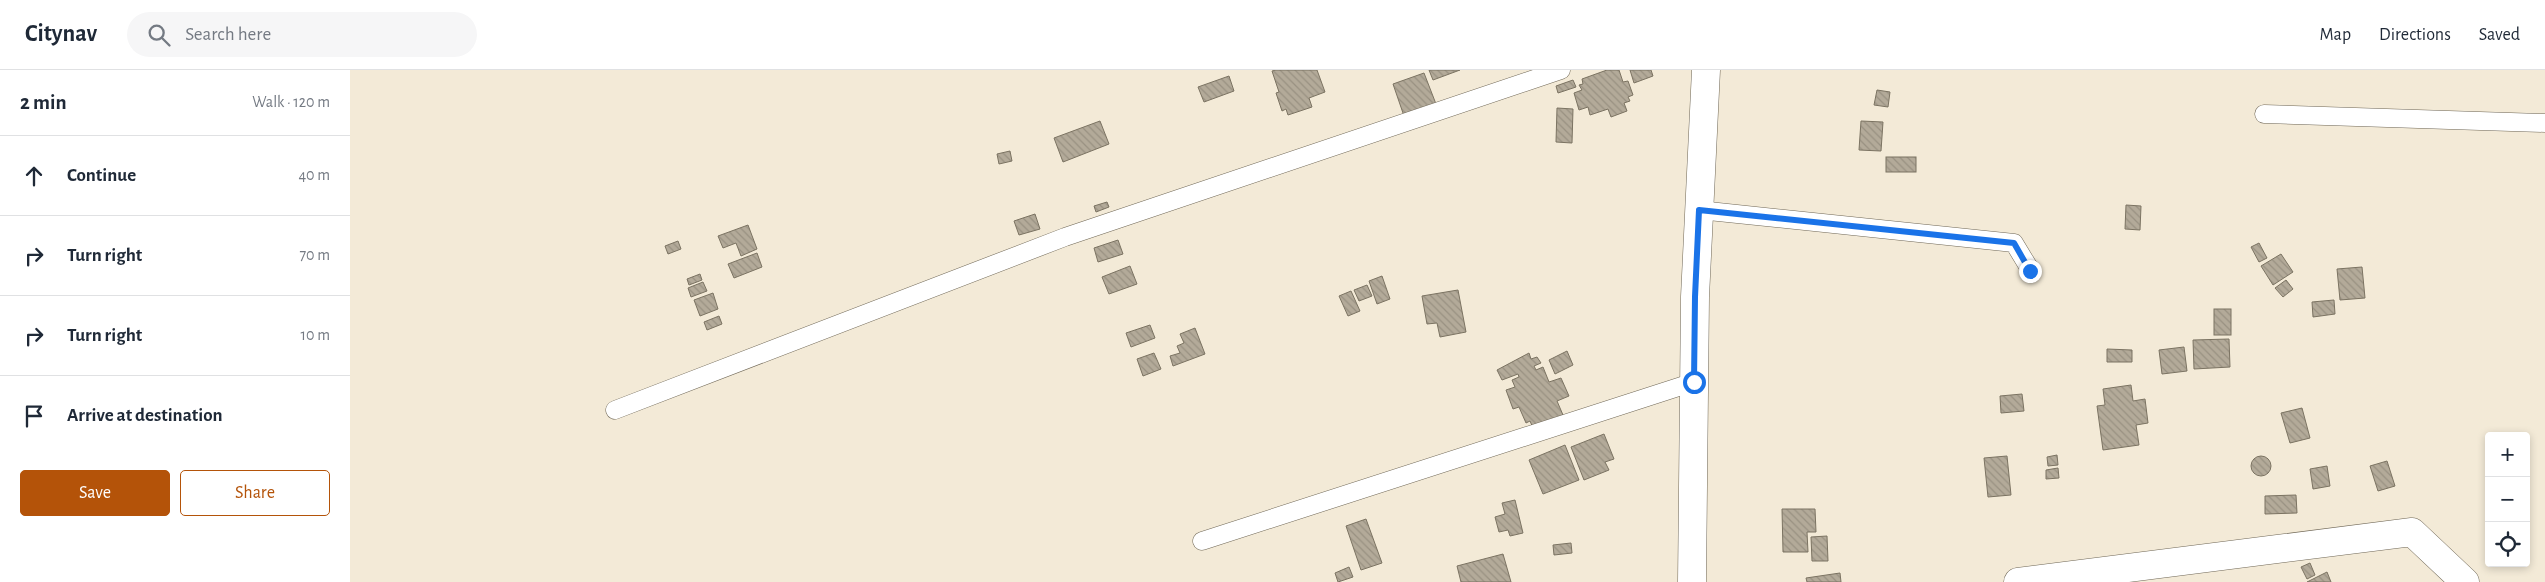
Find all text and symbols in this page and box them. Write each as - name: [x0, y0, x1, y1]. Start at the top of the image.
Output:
- search box: [127, 12, 477, 57]
- icon: search: [145, 21, 173, 49]
- text: Citynav: [25, 22, 97, 46]
- text: Search here: [185, 25, 271, 44]
- text: Map: [2320, 26, 2351, 44]
- text: Directions: [2379, 26, 2451, 44]
- text: Saved: [2479, 26, 2520, 44]
- text: 2 min: [20, 92, 67, 113]
- text: Walk · 120 m: [252, 94, 330, 110]
- icon: ahead: [20, 162, 48, 190]
- text: Continue: [67, 166, 136, 185]
- text: 40 m: [298, 167, 330, 183]
- icon: right: [20, 242, 48, 270]
- text: Turn right: [67, 246, 142, 265]
- text: 70 m: [299, 247, 330, 263]
- route end: [2019, 260, 2042, 283]
- icon: right: [20, 322, 48, 350]
- text: Turn right: [67, 326, 142, 345]
- text: 10 m: [301, 327, 330, 343]
- route start: [1683, 371, 1706, 394]
- icon: arrive: [20, 402, 48, 430]
- text: Arrive at destination: [67, 406, 223, 425]
- map controls: [2485, 432, 2530, 567]
- button: +: [2485, 432, 2530, 477]
- button: Save: [20, 470, 170, 516]
- button: Share: [180, 470, 330, 516]
- button: −: [2485, 477, 2530, 522]
- button: locate: [2485, 522, 2530, 567]

